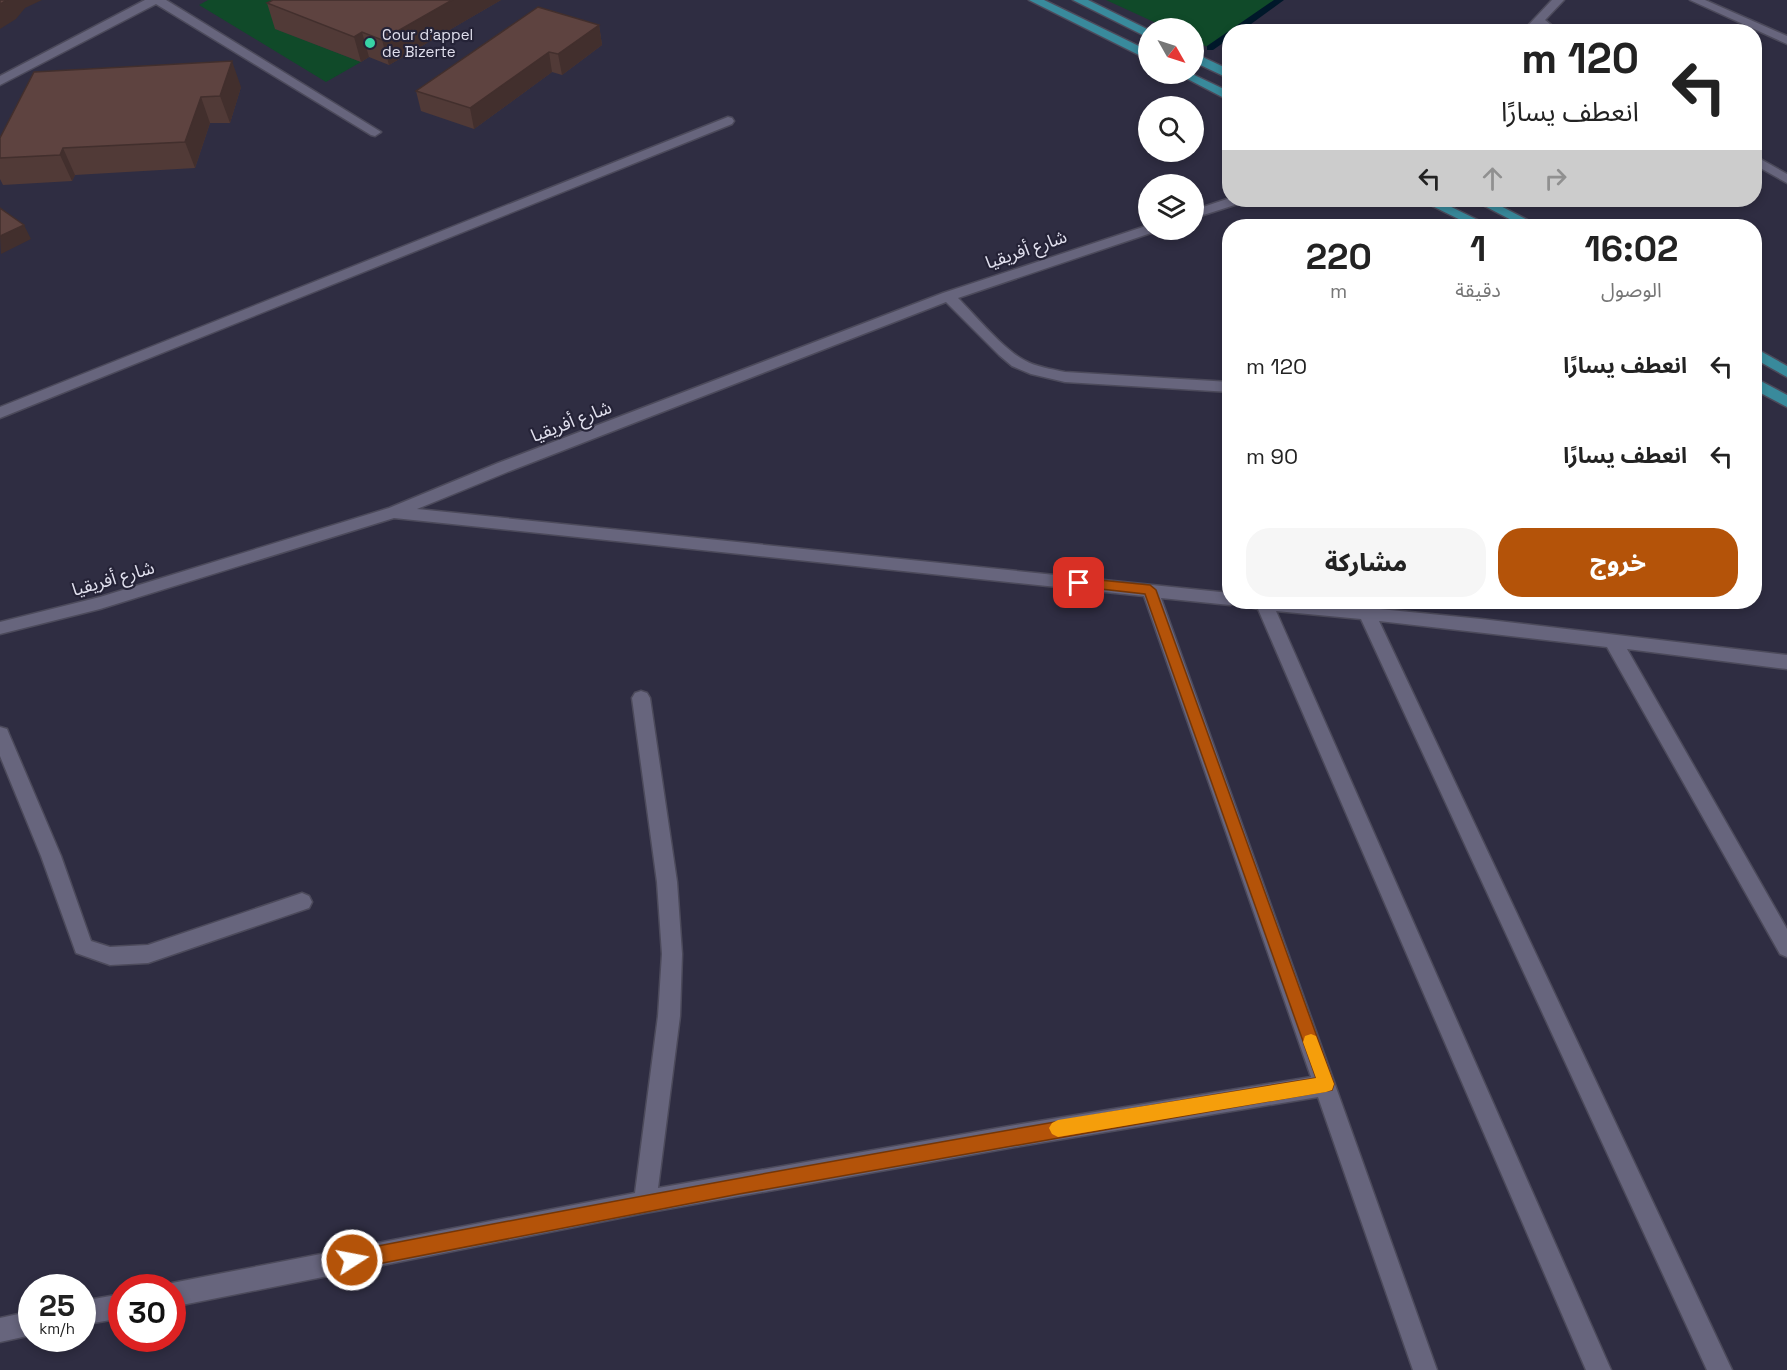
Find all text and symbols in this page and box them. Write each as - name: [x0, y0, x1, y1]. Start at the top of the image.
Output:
- north arrow: [1138, 18, 1204, 84]
- map controls: [1138, 18, 1204, 240]
- place label: Cour d'appel de Bizerte: [382, 25, 473, 61]
- text: 120 m: [1521, 32, 1639, 85]
- marker: Cour d'appel de Bizerte: [363, 36, 377, 50]
- icon: left: [1660, 48, 1738, 126]
- text: انعطف يسارًا: [1501, 94, 1639, 129]
- button: search: [1138, 96, 1204, 162]
- icon: left: [1413, 162, 1446, 195]
- icon: ahead: [1476, 162, 1509, 195]
- icon: right: [1539, 162, 1572, 195]
- button: layers: [1138, 174, 1204, 240]
- street label: شارع أفريقيا: [982, 224, 1071, 277]
- text: 1: [1470, 226, 1486, 272]
- text: 16:02: [1584, 226, 1678, 272]
- text: 220: [1306, 234, 1372, 280]
- text: دقيقة: [1455, 277, 1501, 303]
- text: الوصول: [1601, 277, 1662, 303]
- text: m: [1330, 278, 1347, 304]
- icon: left: [1705, 350, 1738, 383]
- text: انعطف يسارًا: [1563, 351, 1687, 379]
- text: 120 m: [1246, 352, 1307, 380]
- street label: شارع أفريقيا: [527, 395, 616, 450]
- icon: left: [1705, 440, 1738, 473]
- text: انعطف يسارًا: [1563, 441, 1687, 469]
- text: 90 m: [1246, 442, 1298, 470]
- button: مشاركة: [1246, 528, 1486, 597]
- button: خروج: [1498, 528, 1738, 597]
- street label: شارع أفريقيا: [69, 555, 158, 604]
- pin: [1053, 557, 1104, 608]
- icon: arrive: [1062, 566, 1095, 599]
- position arrow: [320, 1228, 384, 1292]
- speed limit sign: 30: [108, 1274, 186, 1352]
- text: 25: [39, 1286, 75, 1325]
- text: km/h: [39, 1319, 75, 1338]

